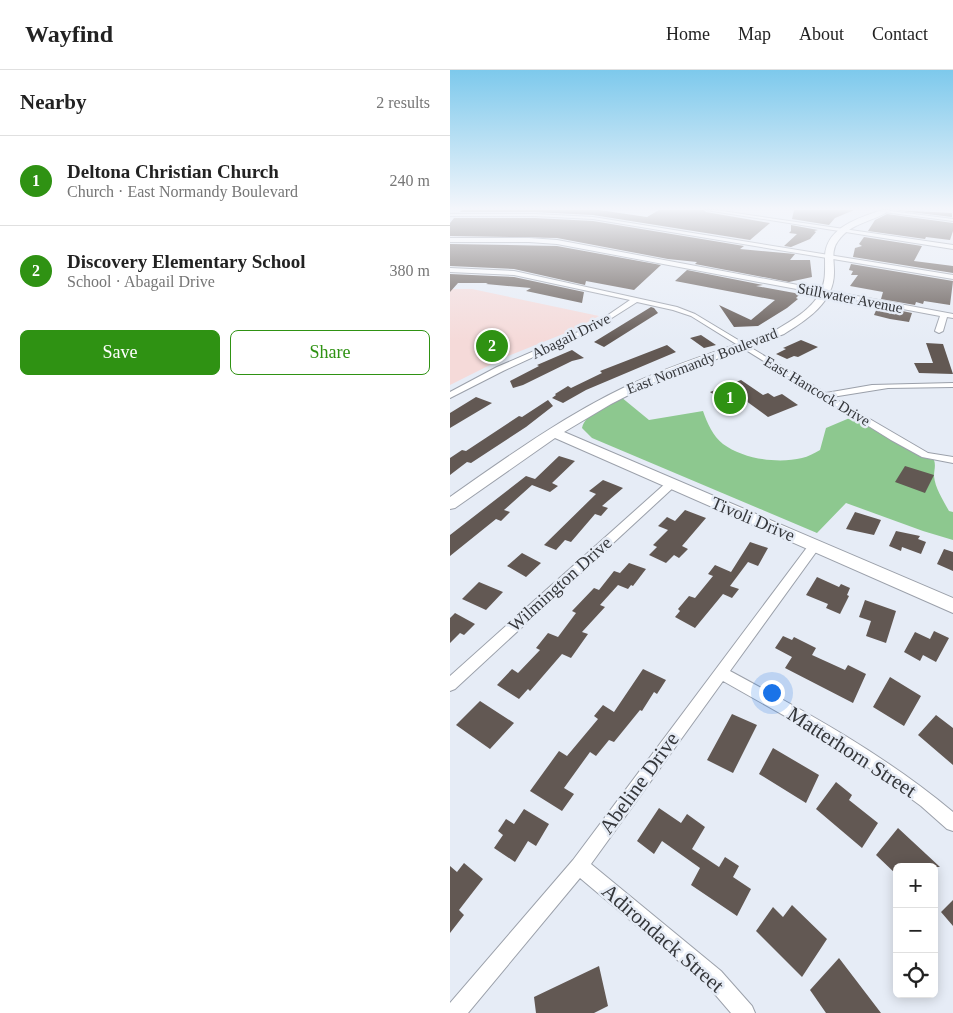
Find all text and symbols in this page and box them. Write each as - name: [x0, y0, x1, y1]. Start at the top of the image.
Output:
- text: Wayfind: [25, 21, 113, 47]
- text: Home: [666, 24, 710, 44]
- text: Map: [738, 24, 771, 44]
- text: About: [799, 24, 844, 44]
- text: Contact: [872, 24, 928, 44]
- text: Nearby: [20, 90, 87, 114]
- text: 2 results: [376, 94, 430, 111]
- text: Deltona Christian Church: [67, 161, 279, 182]
- text: 1: [32, 172, 40, 189]
- text: 240 m: [390, 172, 430, 189]
- text: Church · East Normandy Boulevard: [67, 183, 298, 200]
- text: Discovery Elementary School: [67, 251, 306, 272]
- text: 2: [32, 262, 40, 279]
- text: 380 m: [390, 262, 430, 279]
- text: School · Abagail Drive: [67, 273, 215, 290]
- street label: Stillwater Avenue: [796, 280, 904, 316]
- street label: Abagail Drive: [529, 310, 613, 362]
- street label: East Normandy Boulevard: [624, 325, 780, 397]
- pin: 2: [476, 327, 508, 365]
- button: Save: [20, 330, 220, 375]
- button: Share: [230, 330, 430, 375]
- street label: East Hancock Drive: [761, 353, 873, 429]
- pin: 1: [714, 379, 746, 417]
- street label: Tivoli Drive: [708, 492, 798, 546]
- street label: Wilmington Drive: [504, 532, 616, 636]
- your location: [759, 680, 785, 706]
- street label: Matterhorn Street: [783, 701, 921, 803]
- street label: Abeline Drive: [594, 728, 684, 838]
- map controls: [893, 863, 938, 998]
- button: +: [893, 863, 938, 908]
- street label: Adirondack Street: [597, 879, 729, 997]
- button: −: [893, 908, 938, 953]
- button: locate: [893, 953, 938, 998]

